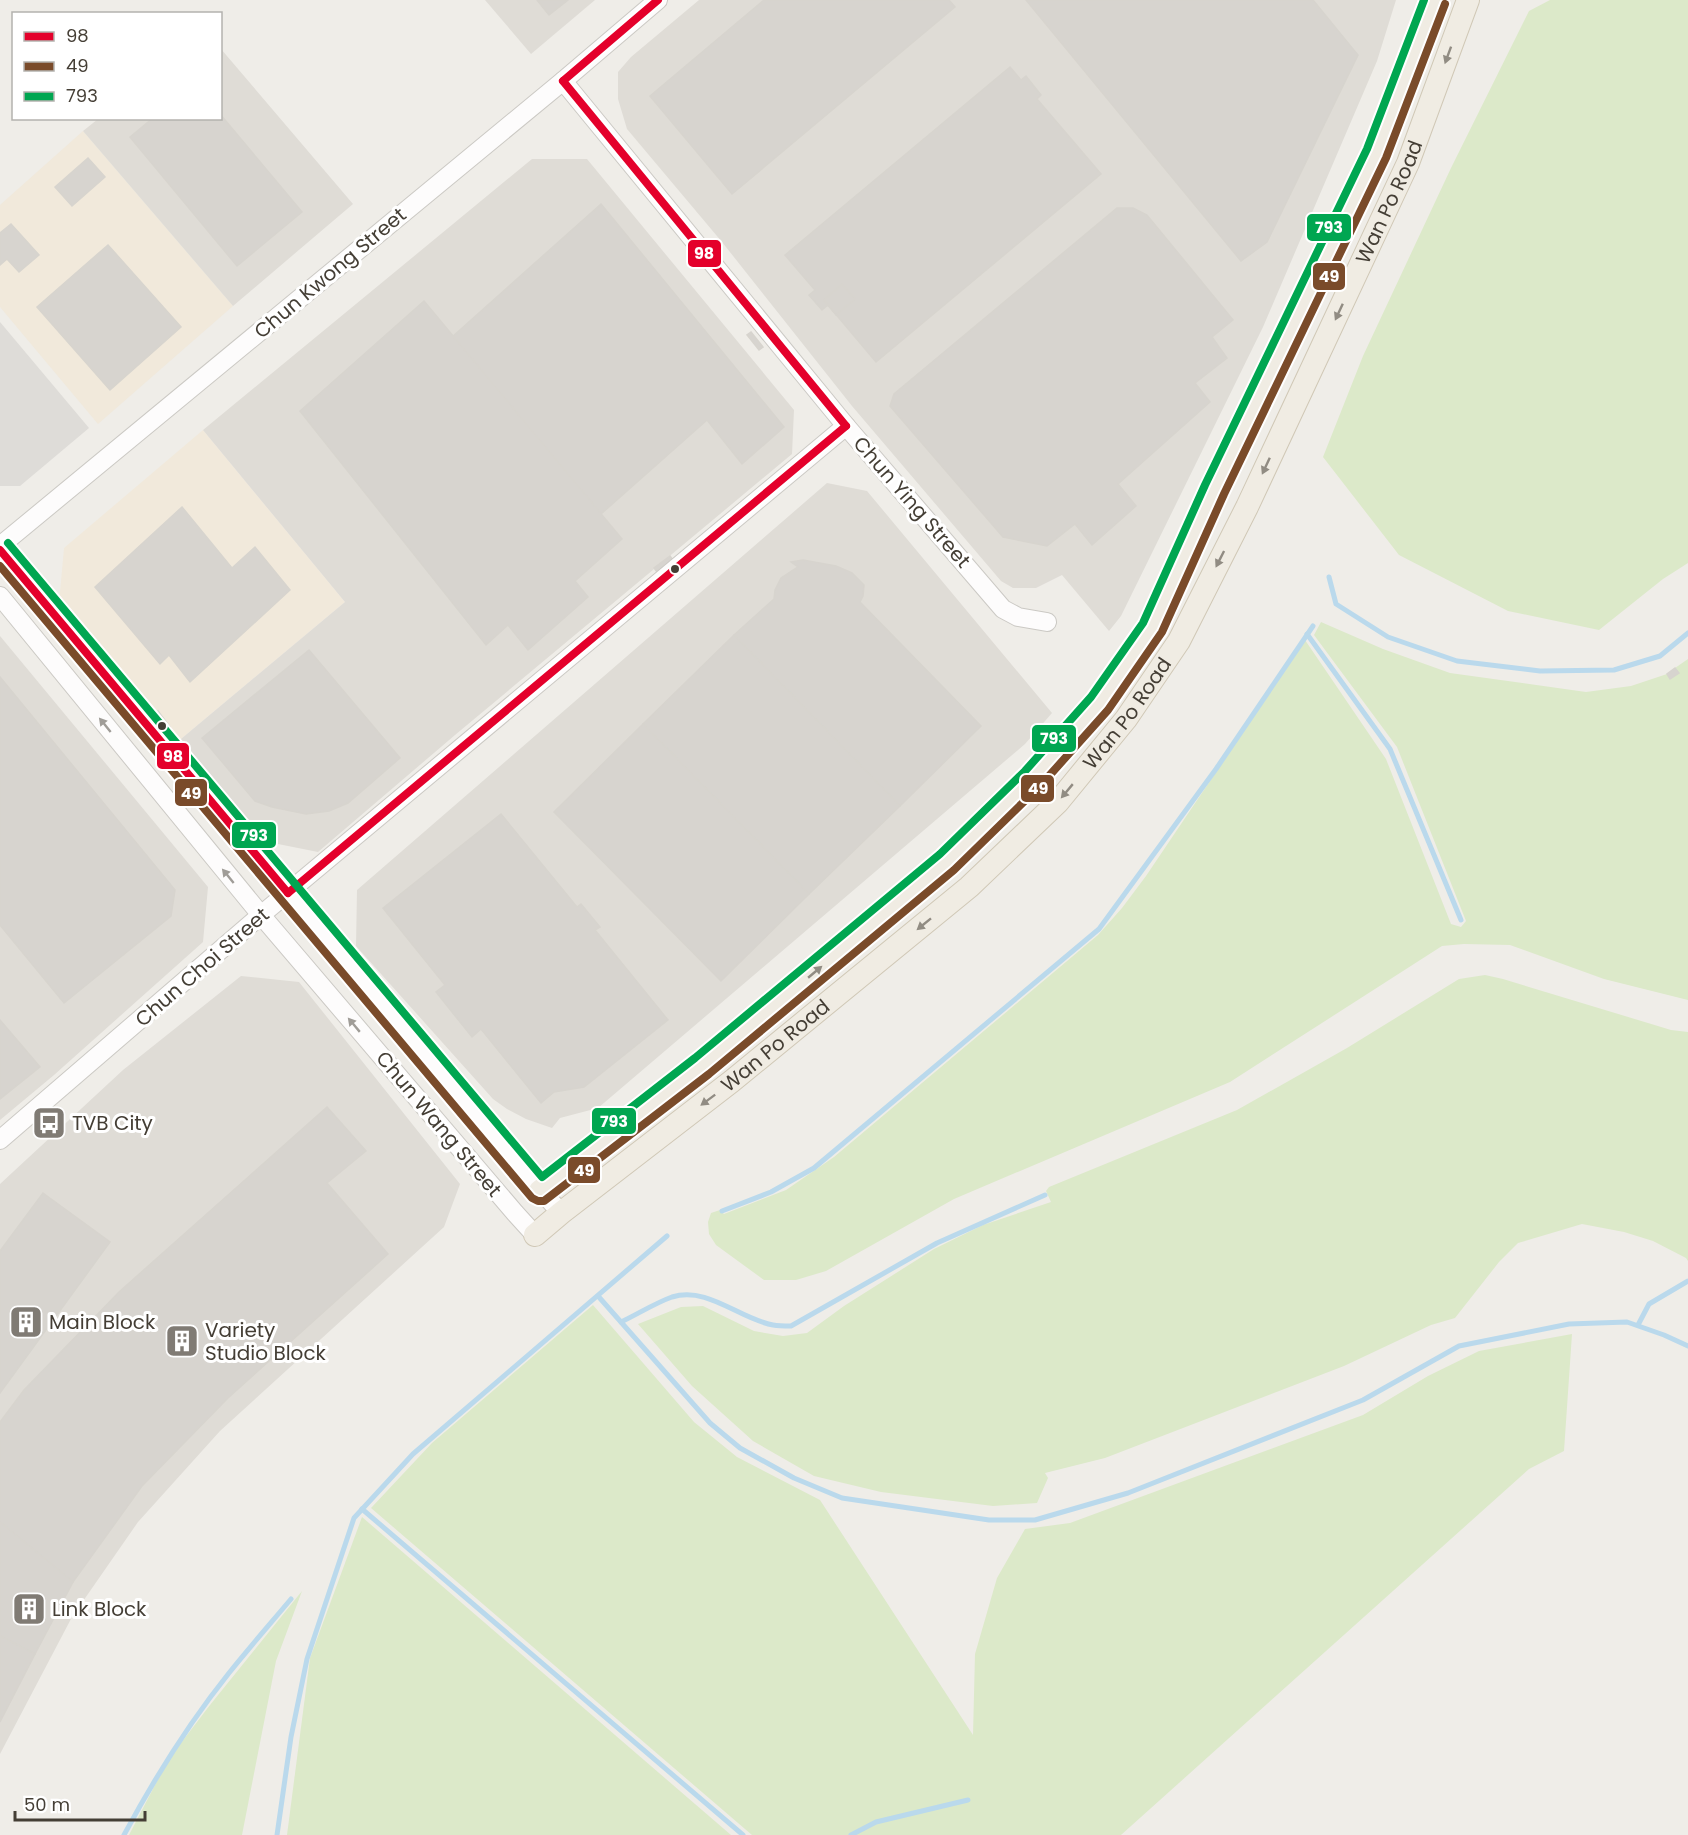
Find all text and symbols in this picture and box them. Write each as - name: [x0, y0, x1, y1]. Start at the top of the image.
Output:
- legend: [12, 12, 222, 120]
- text: 98: [66, 23, 89, 48]
- one-way arrow: [1442, 46, 1452, 64]
- text: 49: [66, 53, 89, 78]
- text: 793: [66, 83, 98, 108]
- street label: Wan Po Road: [1349, 136, 1429, 268]
- street label: Chun Kwong Street: [248, 201, 412, 345]
- line badge: 793: [1306, 213, 1352, 242]
- text: 793: [1315, 216, 1343, 239]
- line badge: 98: [687, 239, 722, 268]
- text: 98: [694, 242, 714, 265]
- line badge: 49: [1312, 262, 1346, 291]
- text: 49: [1319, 265, 1339, 288]
- one-way arrow: [1335, 303, 1344, 320]
- street label: Chun Ying Street: [847, 430, 977, 574]
- one-way arrow: [1262, 457, 1271, 474]
- one-way arrow: [1216, 551, 1225, 568]
- unlabelled marker: [669, 563, 681, 575]
- street label: Wan Po Road: [1076, 652, 1178, 775]
- one-way arrow: [99, 718, 112, 733]
- unlabelled marker: [156, 720, 168, 732]
- line badge: 793: [1031, 724, 1077, 753]
- text: 793: [1040, 727, 1068, 750]
- line badge: 98: [156, 742, 190, 770]
- text: 98: [163, 745, 183, 768]
- line badge: 49: [1020, 774, 1055, 803]
- text: 49: [1028, 777, 1048, 800]
- line badge: 49: [174, 778, 208, 807]
- text: 49: [181, 782, 201, 805]
- one-way arrow: [1061, 783, 1074, 798]
- line badge: 793: [231, 821, 277, 849]
- text: 793: [240, 824, 268, 847]
- one-way arrow: [222, 868, 235, 884]
- street label: Chun Choi Street: [129, 901, 275, 1033]
- one-way arrow: [916, 917, 932, 930]
- one-way arrow: [807, 965, 823, 978]
- street label: Wan Po Road: [715, 993, 836, 1099]
- one-way arrow: [348, 1018, 361, 1033]
- street label: Chun Wang Street: [370, 1045, 508, 1203]
- one-way arrow: [700, 1093, 716, 1106]
- bus stop icon: TVB City: [31, 1105, 67, 1141]
- line badge: 793: [591, 1107, 637, 1135]
- place label: TVB City: [72, 1109, 153, 1137]
- text: 793: [600, 1110, 628, 1133]
- line badge: 49: [567, 1156, 601, 1184]
- text: 49: [574, 1159, 594, 1182]
- building icon: Main Block: [8, 1304, 44, 1340]
- place label: Main Block: [49, 1308, 156, 1336]
- place label: Variety Studio Block: [205, 1316, 327, 1367]
- building icon: Variety Studio Block: [164, 1323, 200, 1359]
- building icon: Link Block: [11, 1591, 47, 1627]
- place label: Link Block: [52, 1595, 147, 1623]
- scale bar: [15, 1784, 146, 1822]
- text: 50 m: [24, 1792, 70, 1817]

